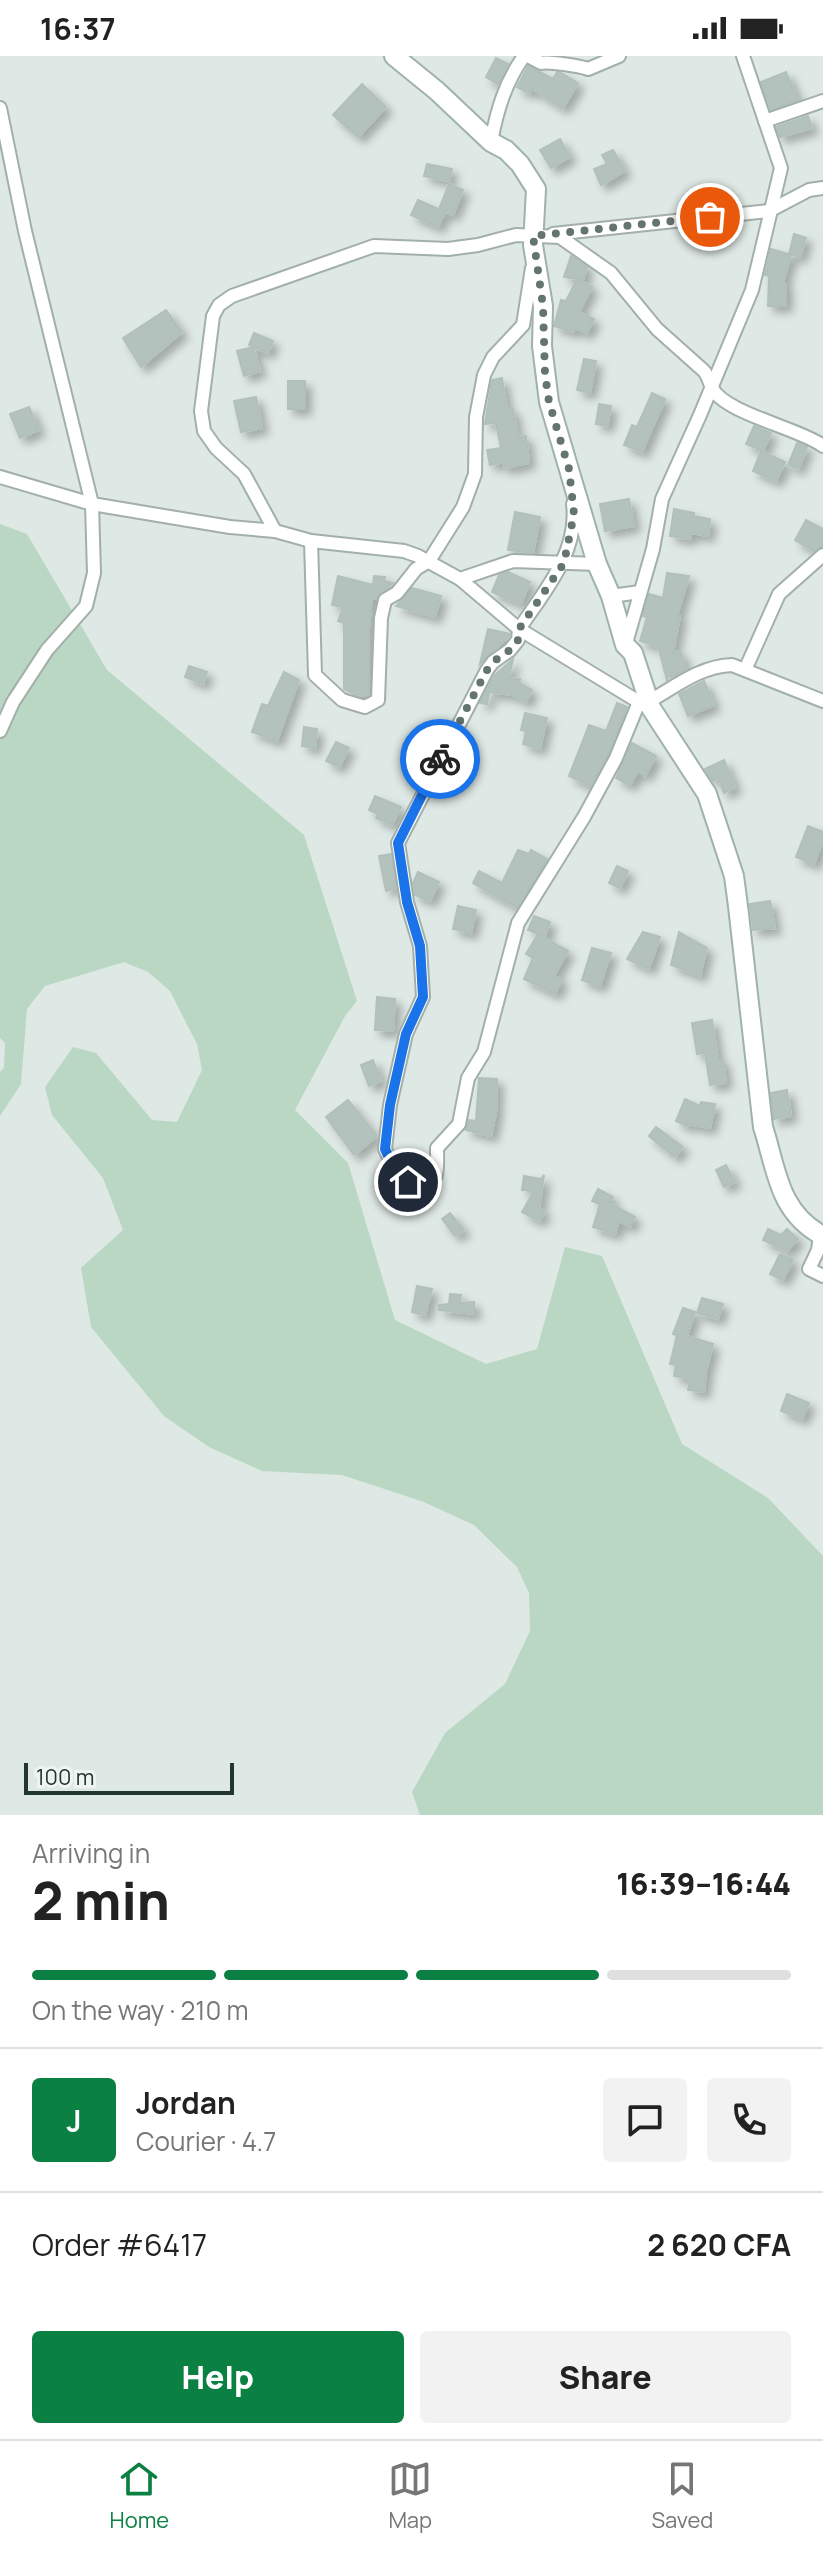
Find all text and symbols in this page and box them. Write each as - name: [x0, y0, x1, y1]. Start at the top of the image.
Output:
- text: 16:37: [40, 8, 116, 49]
- pin: [676, 183, 744, 251]
- icon: bag: [688, 195, 732, 239]
- courier: [400, 719, 480, 799]
- icon: bike: [418, 737, 462, 781]
- pin: [374, 1148, 442, 1216]
- icon: home: [386, 1160, 430, 1204]
- scale bar: [24, 1759, 234, 1795]
- text: 100 m: [36, 1762, 94, 1792]
- text: Arriving in: [32, 1835, 150, 1871]
- text: 16:39–16:44: [616, 1863, 791, 1904]
- text: 2 min: [32, 1865, 170, 1936]
- text: On the way · 210 m: [32, 1992, 249, 2028]
- button: chat: [603, 2078, 687, 2162]
- button: phone: [707, 2078, 791, 2162]
- text: Jordan: [136, 2082, 236, 2123]
- text: J: [66, 2100, 82, 2141]
- text: Courier · 4.7: [136, 2123, 276, 2159]
- text: Order #6417: [32, 2224, 207, 2265]
- text: 2 620 CFA: [647, 2224, 791, 2265]
- button: Help: [32, 2331, 404, 2423]
- button: Share: [420, 2331, 791, 2423]
- tab: Home: [110, 2457, 169, 2535]
- tab: Map: [388, 2457, 432, 2535]
- tab: Saved: [651, 2457, 713, 2535]

